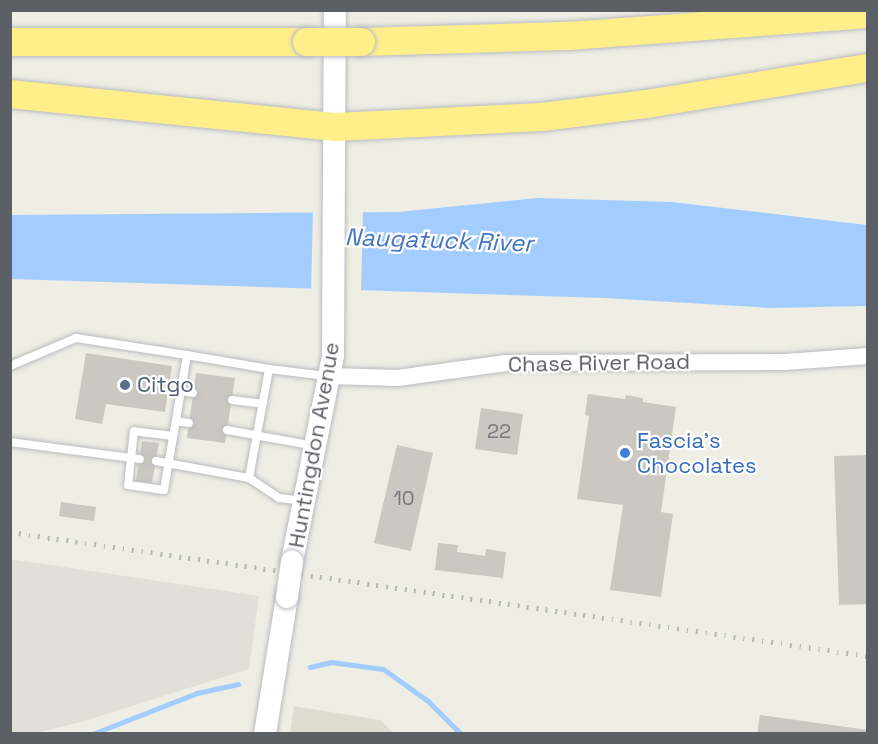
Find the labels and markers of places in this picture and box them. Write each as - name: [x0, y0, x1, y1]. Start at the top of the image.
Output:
- place label: Citgo: [137, 372, 194, 398]
- marker: Citgo: [118, 378, 132, 392]
- place label: Fascia's Chocolates: [637, 427, 757, 478]
- marker: Fascia's Chocolates: [618, 446, 632, 460]

